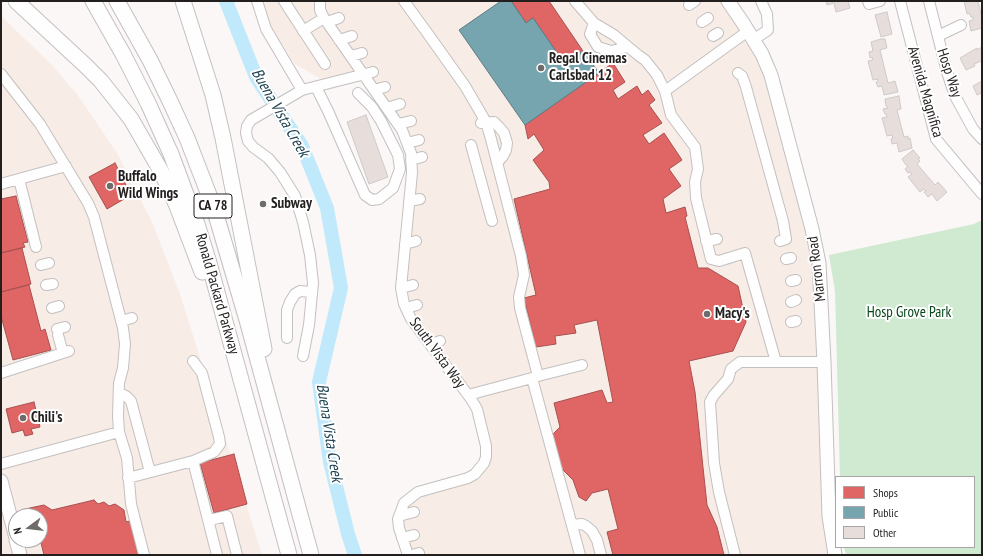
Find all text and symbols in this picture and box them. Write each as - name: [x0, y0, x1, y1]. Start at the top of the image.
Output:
- street label: Avenida Magnifica: [903, 44, 947, 140]
- street label: Hosp Way: [933, 46, 965, 100]
- place label: Regal Cinemas Carlsbad 12: [549, 50, 627, 85]
- marker: Regal Cinemas Carlsbad 12: [536, 63, 546, 73]
- water label: Buena Vista Creek: [247, 65, 313, 161]
- place label: Buffalo Wild Wings: [118, 168, 178, 203]
- marker: Buffalo Wild Wings: [105, 181, 115, 191]
- road number: CA 78: [194, 194, 232, 218]
- place label: Subway: [271, 195, 312, 213]
- marker: Subway: [258, 199, 268, 209]
- street label: Ronald Packard Parkway: [191, 231, 243, 357]
- street label: Marron Road: [804, 235, 830, 303]
- park label: Hosp Grove Park: [867, 304, 951, 322]
- place label: Macy's: [715, 305, 750, 323]
- marker: Macy's: [702, 309, 712, 319]
- street label: South Vista Way: [405, 314, 469, 392]
- water label: Buena Vista Creek: [312, 383, 346, 483]
- place label: Chili's: [31, 409, 63, 427]
- marker: Chili's: [18, 413, 28, 423]
- legend: [835, 476, 975, 548]
- text: Shops: [873, 485, 898, 500]
- text: Public: [873, 505, 898, 520]
- north arrow: [8, 508, 48, 548]
- text: Other: [873, 525, 896, 540]
- text: N: [10, 526, 25, 536]

